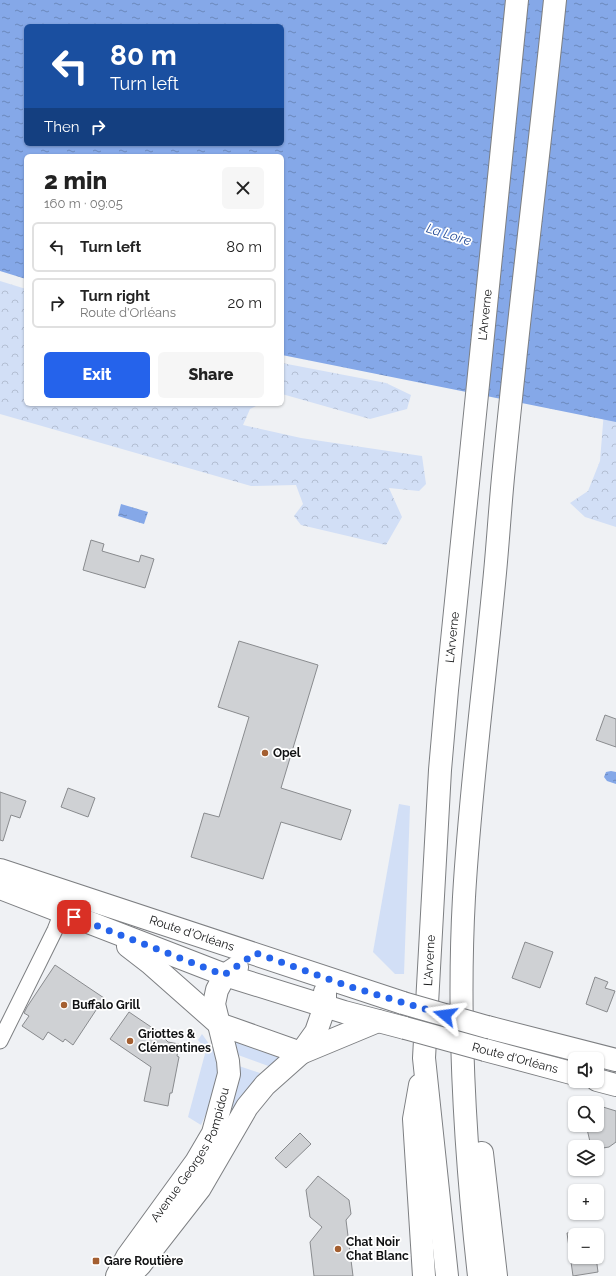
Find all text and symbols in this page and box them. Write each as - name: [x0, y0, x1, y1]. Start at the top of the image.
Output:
- text: 80 m: [110, 39, 177, 72]
- icon: left: [44, 40, 96, 92]
- text: Turn left: [110, 73, 179, 94]
- icon: right: [87, 116, 109, 138]
- text: Then: [44, 118, 79, 136]
- text: 2 min: [44, 166, 107, 195]
- button: close: [222, 167, 264, 209]
- text: 160 m · 09:05: [44, 196, 123, 211]
- water label: La Loire: [425, 221, 473, 248]
- icon: left: [46, 236, 68, 258]
- text: Turn left: [80, 238, 141, 256]
- text: 80 m: [226, 238, 262, 256]
- text: Turn right: [80, 287, 150, 305]
- street label: L'Arverne: [476, 289, 495, 341]
- icon: right: [46, 292, 68, 314]
- text: 20 m: [227, 294, 262, 312]
- text: Route d'Orléans: [80, 305, 176, 320]
- button: Exit: [44, 352, 150, 398]
- button: Share: [158, 352, 264, 398]
- street label: L'Arverne: [443, 611, 462, 663]
- place label: Opel: [273, 746, 301, 760]
- marker: Opel: [260, 748, 270, 758]
- pin: [57, 900, 91, 934]
- icon: arrive: [63, 906, 85, 928]
- street label: Route d'Orléans: [148, 913, 236, 954]
- street label: L'Arverne: [421, 934, 438, 986]
- position arrow: [424, 994, 466, 1036]
- place label: Buffalo Grill: [72, 998, 140, 1012]
- marker: Buffalo Grill: [59, 1000, 69, 1010]
- place label: Griottes & Clémentines: [138, 1027, 211, 1055]
- marker: Griottes & Clémentines: [125, 1036, 135, 1046]
- street label: Route d'Orléans: [470, 1040, 560, 1076]
- map controls: [568, 1052, 604, 1264]
- button: sound: [568, 1052, 604, 1088]
- street label: Avenue Georges Pompidou: [148, 1086, 232, 1225]
- button: search: [568, 1096, 604, 1132]
- button: layers: [568, 1140, 604, 1176]
- button: +: [568, 1184, 604, 1220]
- button: −: [568, 1228, 604, 1264]
- place label: Chat Noir Chat Blanc: [346, 1235, 409, 1263]
- marker: Chat Noir Chat Blanc: [333, 1244, 343, 1254]
- place label: Gare Routière: [104, 1254, 183, 1268]
- marker: Gare Routière: [91, 1256, 101, 1266]

